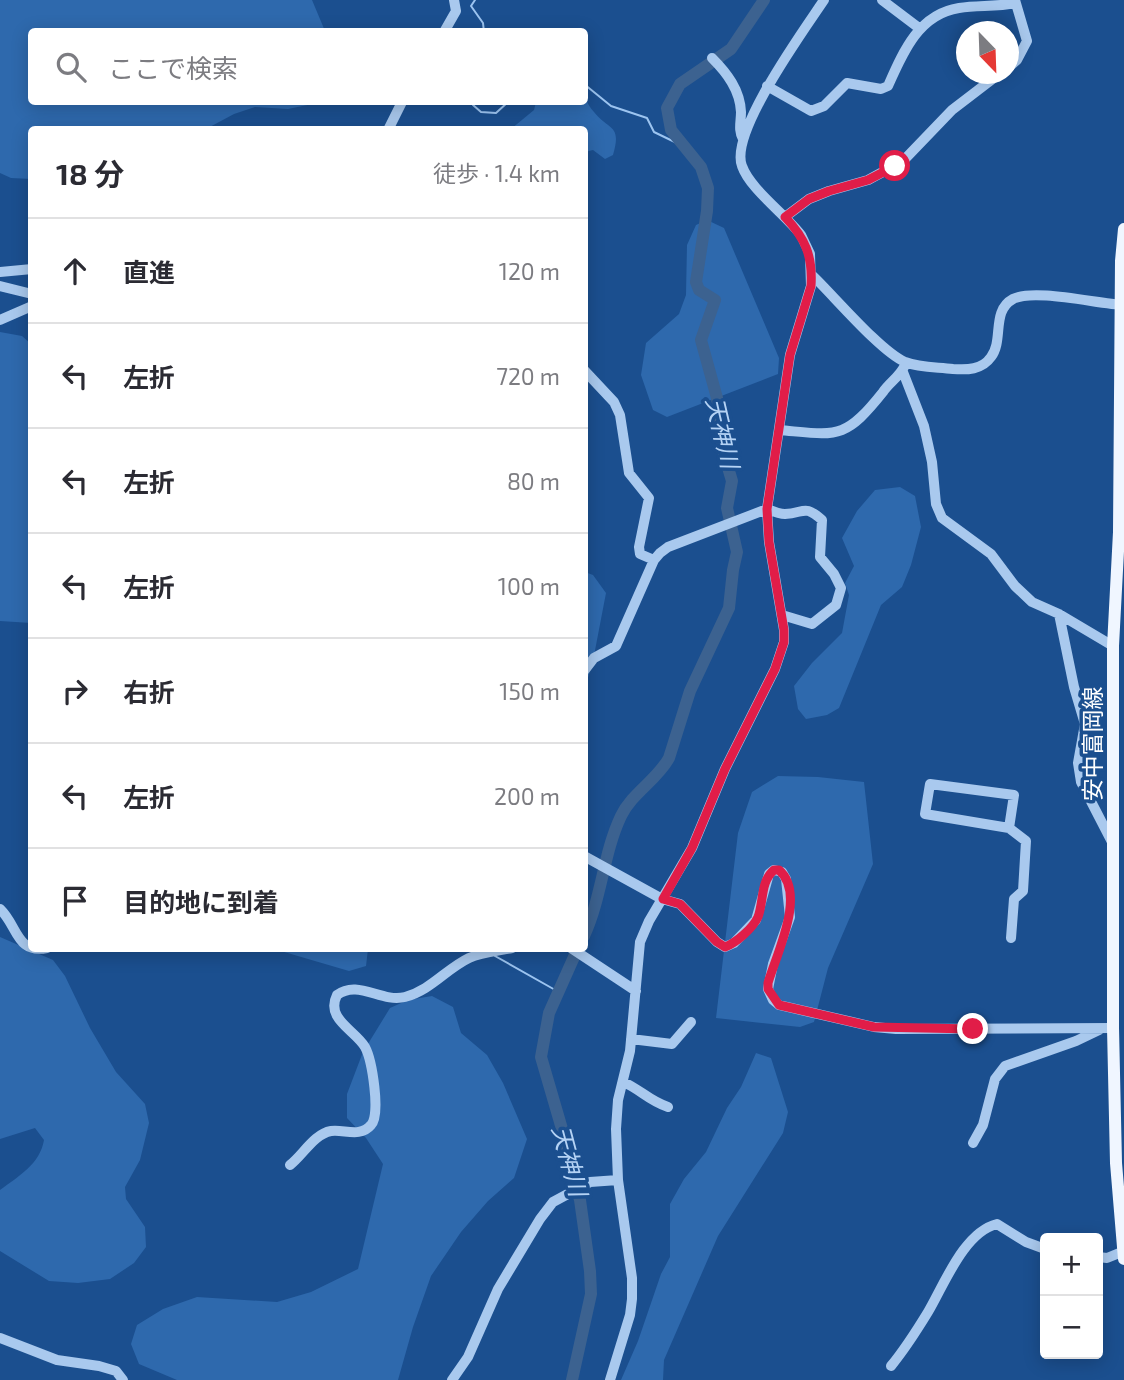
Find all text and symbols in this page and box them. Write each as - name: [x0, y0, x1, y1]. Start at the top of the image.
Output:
- north arrow: [956, 21, 1019, 84]
- search box: [28, 28, 588, 105]
- icon: search: [52, 48, 90, 86]
- text: ここで検索: [108, 52, 238, 83]
- route start: [879, 150, 910, 181]
- text: 18 分: [56, 155, 124, 191]
- text: 徒歩 · 1.4 km: [433, 159, 560, 187]
- icon: ahead: [56, 252, 94, 290]
- text: 直進: [123, 256, 175, 287]
- text: 120 m: [499, 257, 560, 285]
- icon: left: [56, 357, 94, 395]
- text: 左折: [123, 361, 175, 392]
- text: 720 m: [496, 362, 560, 390]
- water label: 天神川: [701, 394, 746, 474]
- icon: left: [56, 462, 94, 500]
- text: 左折: [123, 466, 175, 497]
- text: 80 m: [507, 467, 560, 495]
- icon: left: [56, 567, 94, 605]
- text: 左折: [123, 571, 175, 602]
- text: 100 m: [498, 572, 560, 600]
- icon: right: [56, 672, 94, 710]
- text: 右折: [123, 676, 175, 707]
- text: 150 m: [499, 677, 560, 705]
- street label: 安中富岡線: [1078, 687, 1106, 802]
- icon: left: [56, 777, 94, 815]
- text: 左折: [123, 781, 175, 812]
- text: 200 m: [494, 782, 560, 810]
- icon: arrive: [56, 882, 94, 920]
- text: 目的地に到着: [123, 886, 279, 917]
- route end: [957, 1013, 988, 1044]
- water label: 天神川: [547, 1122, 595, 1202]
- map controls: [1040, 1233, 1103, 1359]
- button: +: [1040, 1233, 1103, 1296]
- button: −: [1040, 1296, 1103, 1359]

